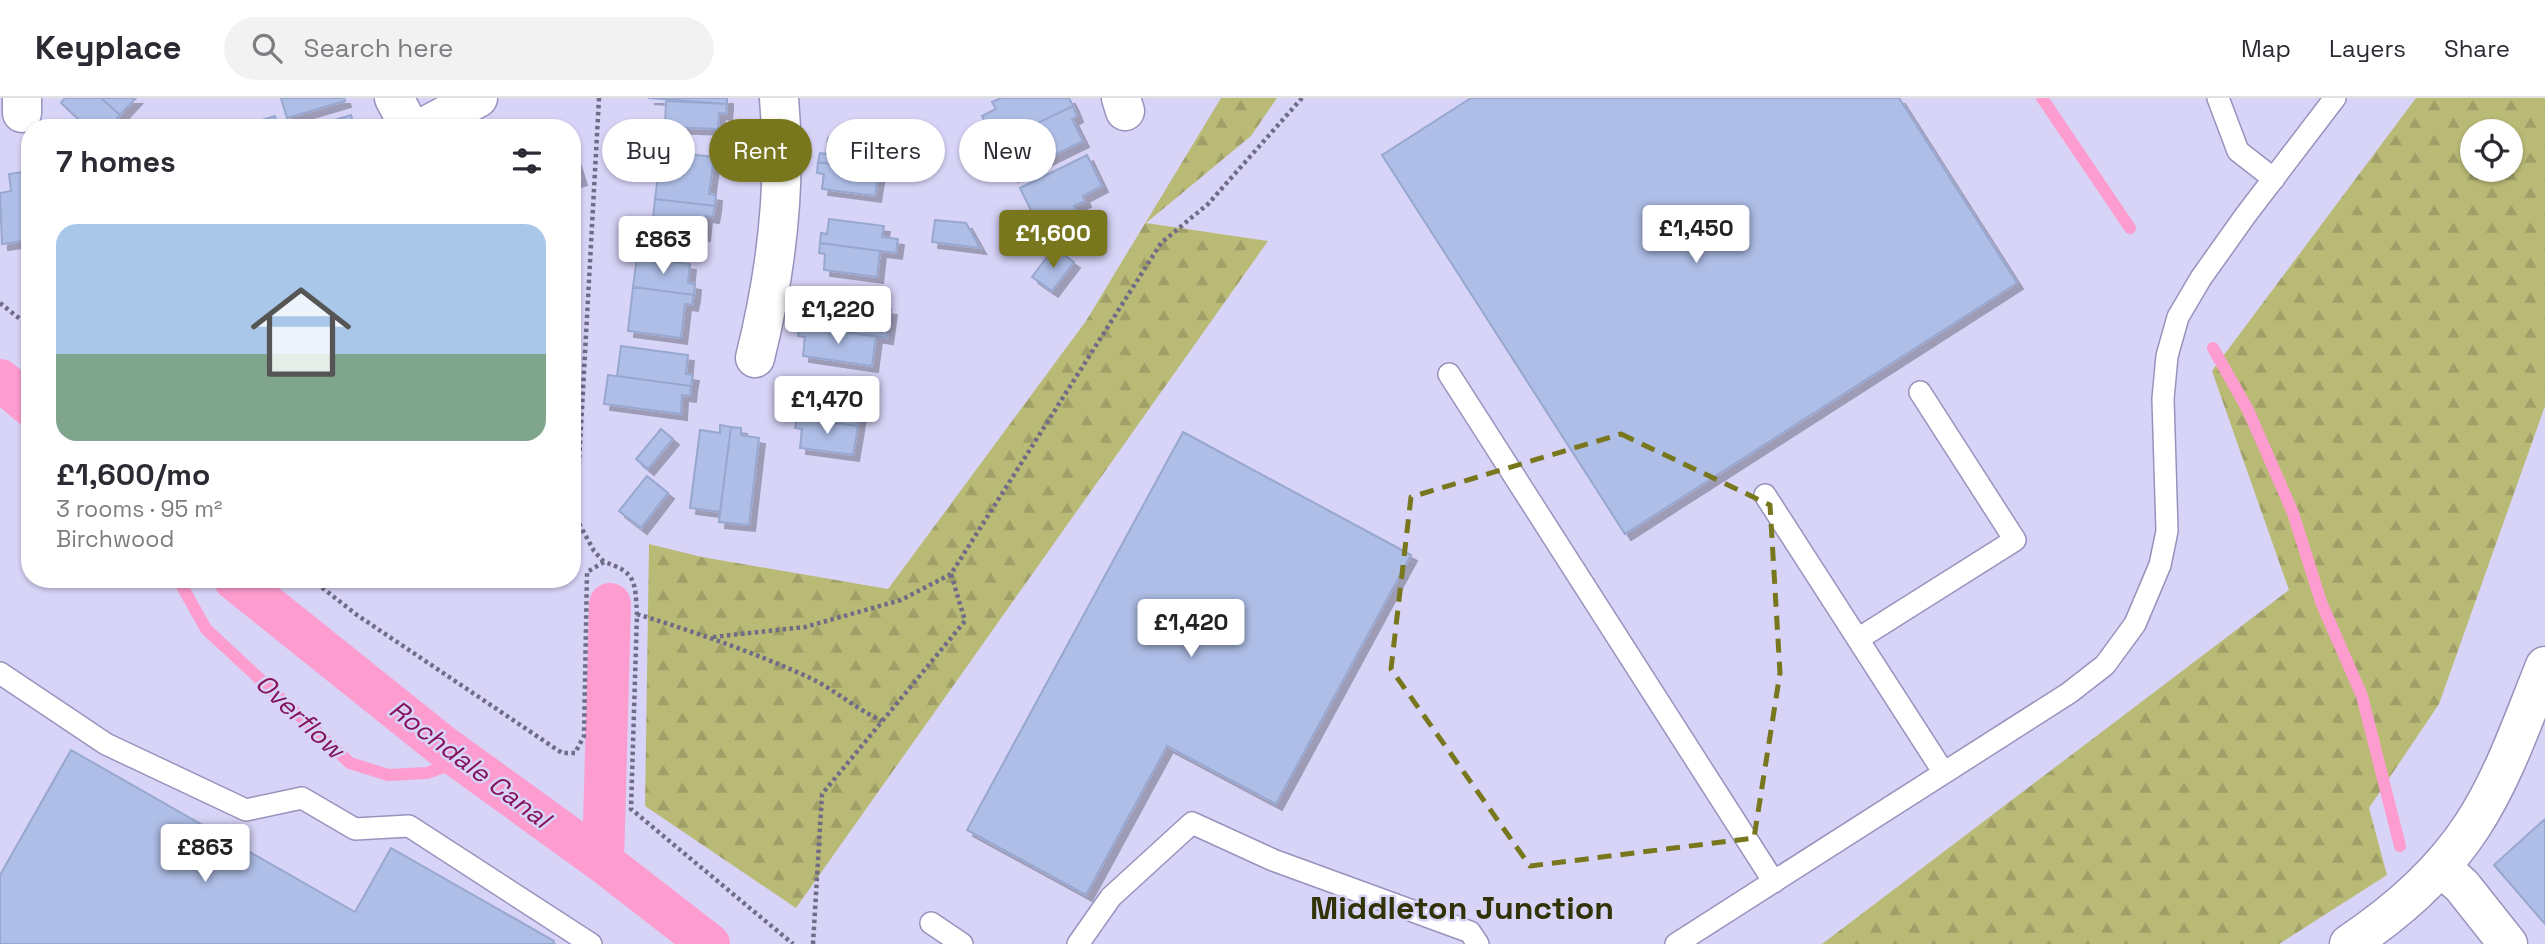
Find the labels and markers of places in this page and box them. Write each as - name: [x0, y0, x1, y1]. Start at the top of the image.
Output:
- pin: £1,450: [1639, 206, 1753, 265]
- pin: £1,600: [996, 211, 1110, 270]
- pin: £863: [622, 216, 704, 276]
- pin: £1,220: [781, 286, 895, 346]
- pin: £1,470: [770, 376, 884, 436]
- pin: £1,420: [1134, 600, 1248, 659]
- pin: £863: [164, 824, 246, 884]

